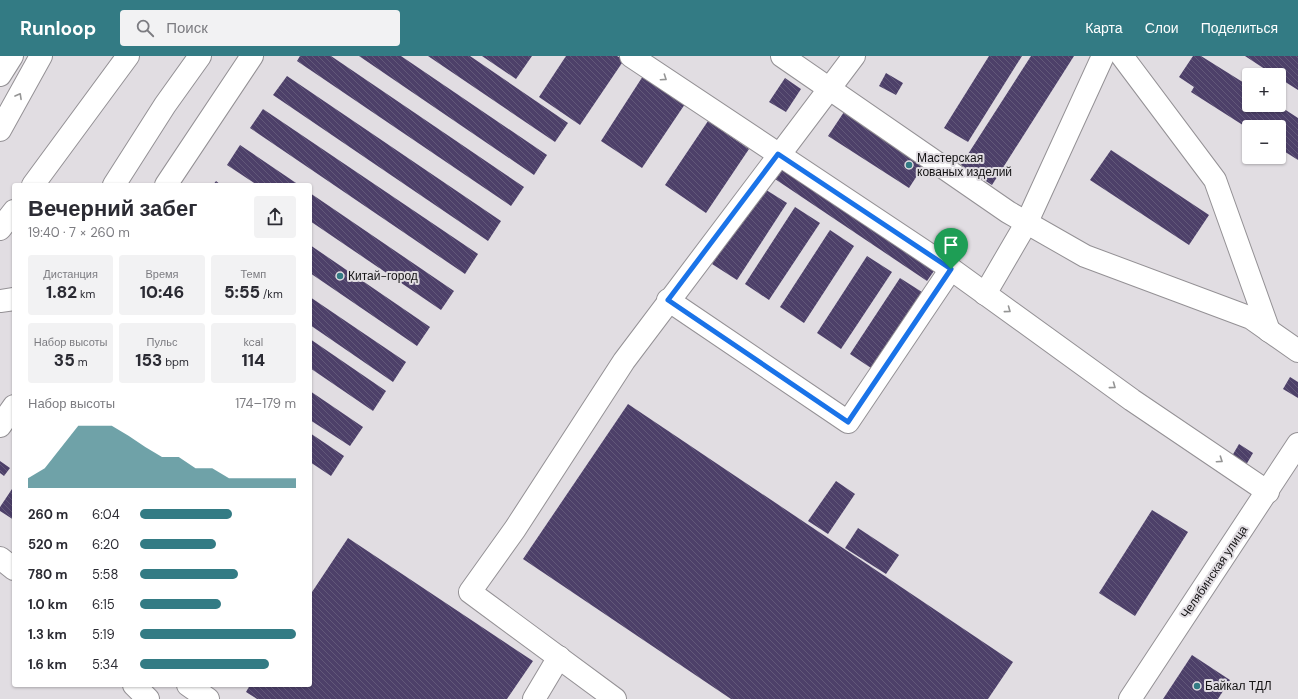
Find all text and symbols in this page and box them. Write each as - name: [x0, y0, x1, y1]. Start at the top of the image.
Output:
- search box: [120, 10, 400, 46]
- text: Runloop: [20, 16, 96, 41]
- icon: search: [134, 17, 156, 39]
- text: Поиск: [166, 18, 208, 38]
- text: Карта: [1085, 19, 1123, 37]
- text: Слои: [1145, 19, 1179, 37]
- text: Поделиться: [1201, 19, 1278, 37]
- map controls: [1242, 68, 1286, 164]
- button: +: [1242, 68, 1286, 112]
- one-way arrow: [659, 73, 666, 80]
- one-way arrow: [14, 93, 22, 100]
- button: −: [1242, 120, 1286, 164]
- place label: Мастерская кованых изделий: [917, 150, 1012, 180]
- marker: Мастерская кованых изделий: [904, 160, 914, 170]
- text: Вечерний забег: [28, 194, 197, 223]
- button: share: [254, 196, 296, 238]
- text: 19:40 · 7 × 260 m: [28, 224, 130, 241]
- pin: [934, 228, 968, 269]
- icon: arrive: [940, 234, 962, 256]
- text: Дистанция: [43, 267, 98, 281]
- text: Время: [145, 267, 179, 281]
- text: Темп: [240, 267, 266, 281]
- place label: Китай-город: [348, 268, 418, 284]
- marker: Китай-город: [335, 271, 345, 281]
- text: 1.82: [46, 281, 77, 303]
- text: 10:46: [140, 281, 184, 303]
- text: 5:55: [224, 281, 260, 303]
- text: km: [77, 287, 95, 301]
- text: /km: [260, 287, 283, 301]
- one-way arrow: [1003, 305, 1010, 312]
- text: Набор высоты: [34, 335, 108, 349]
- text: Пульс: [147, 335, 177, 349]
- text: kcal: [243, 335, 263, 349]
- text: 35: [54, 349, 75, 371]
- text: 153: [135, 349, 162, 371]
- text: 114: [241, 349, 265, 371]
- text: m: [75, 355, 87, 369]
- text: bpm: [162, 355, 189, 369]
- one-way arrow: [1109, 381, 1116, 389]
- text: Набор высоты: [28, 395, 115, 412]
- text: 174–179 m: [235, 395, 296, 412]
- one-way arrow: [1216, 455, 1223, 463]
- text: 260 m: [28, 506, 68, 523]
- text: 6:04: [92, 506, 120, 523]
- street label: Челябинская улица: [1177, 522, 1251, 622]
- text: 520 m: [28, 536, 68, 553]
- text: 6:20: [92, 536, 119, 553]
- text: 780 m: [28, 566, 68, 583]
- text: 5:58: [92, 566, 118, 583]
- text: 1.0 km: [28, 596, 67, 613]
- text: 6:15: [92, 596, 115, 613]
- text: 1.3 km: [28, 626, 67, 643]
- text: 5:19: [92, 626, 115, 643]
- text: 1.6 km: [28, 656, 67, 673]
- text: 5:34: [92, 656, 118, 673]
- place label: Байкал ТДЛ: [1205, 678, 1272, 694]
- marker: Байкал ТДЛ: [1192, 681, 1202, 691]

